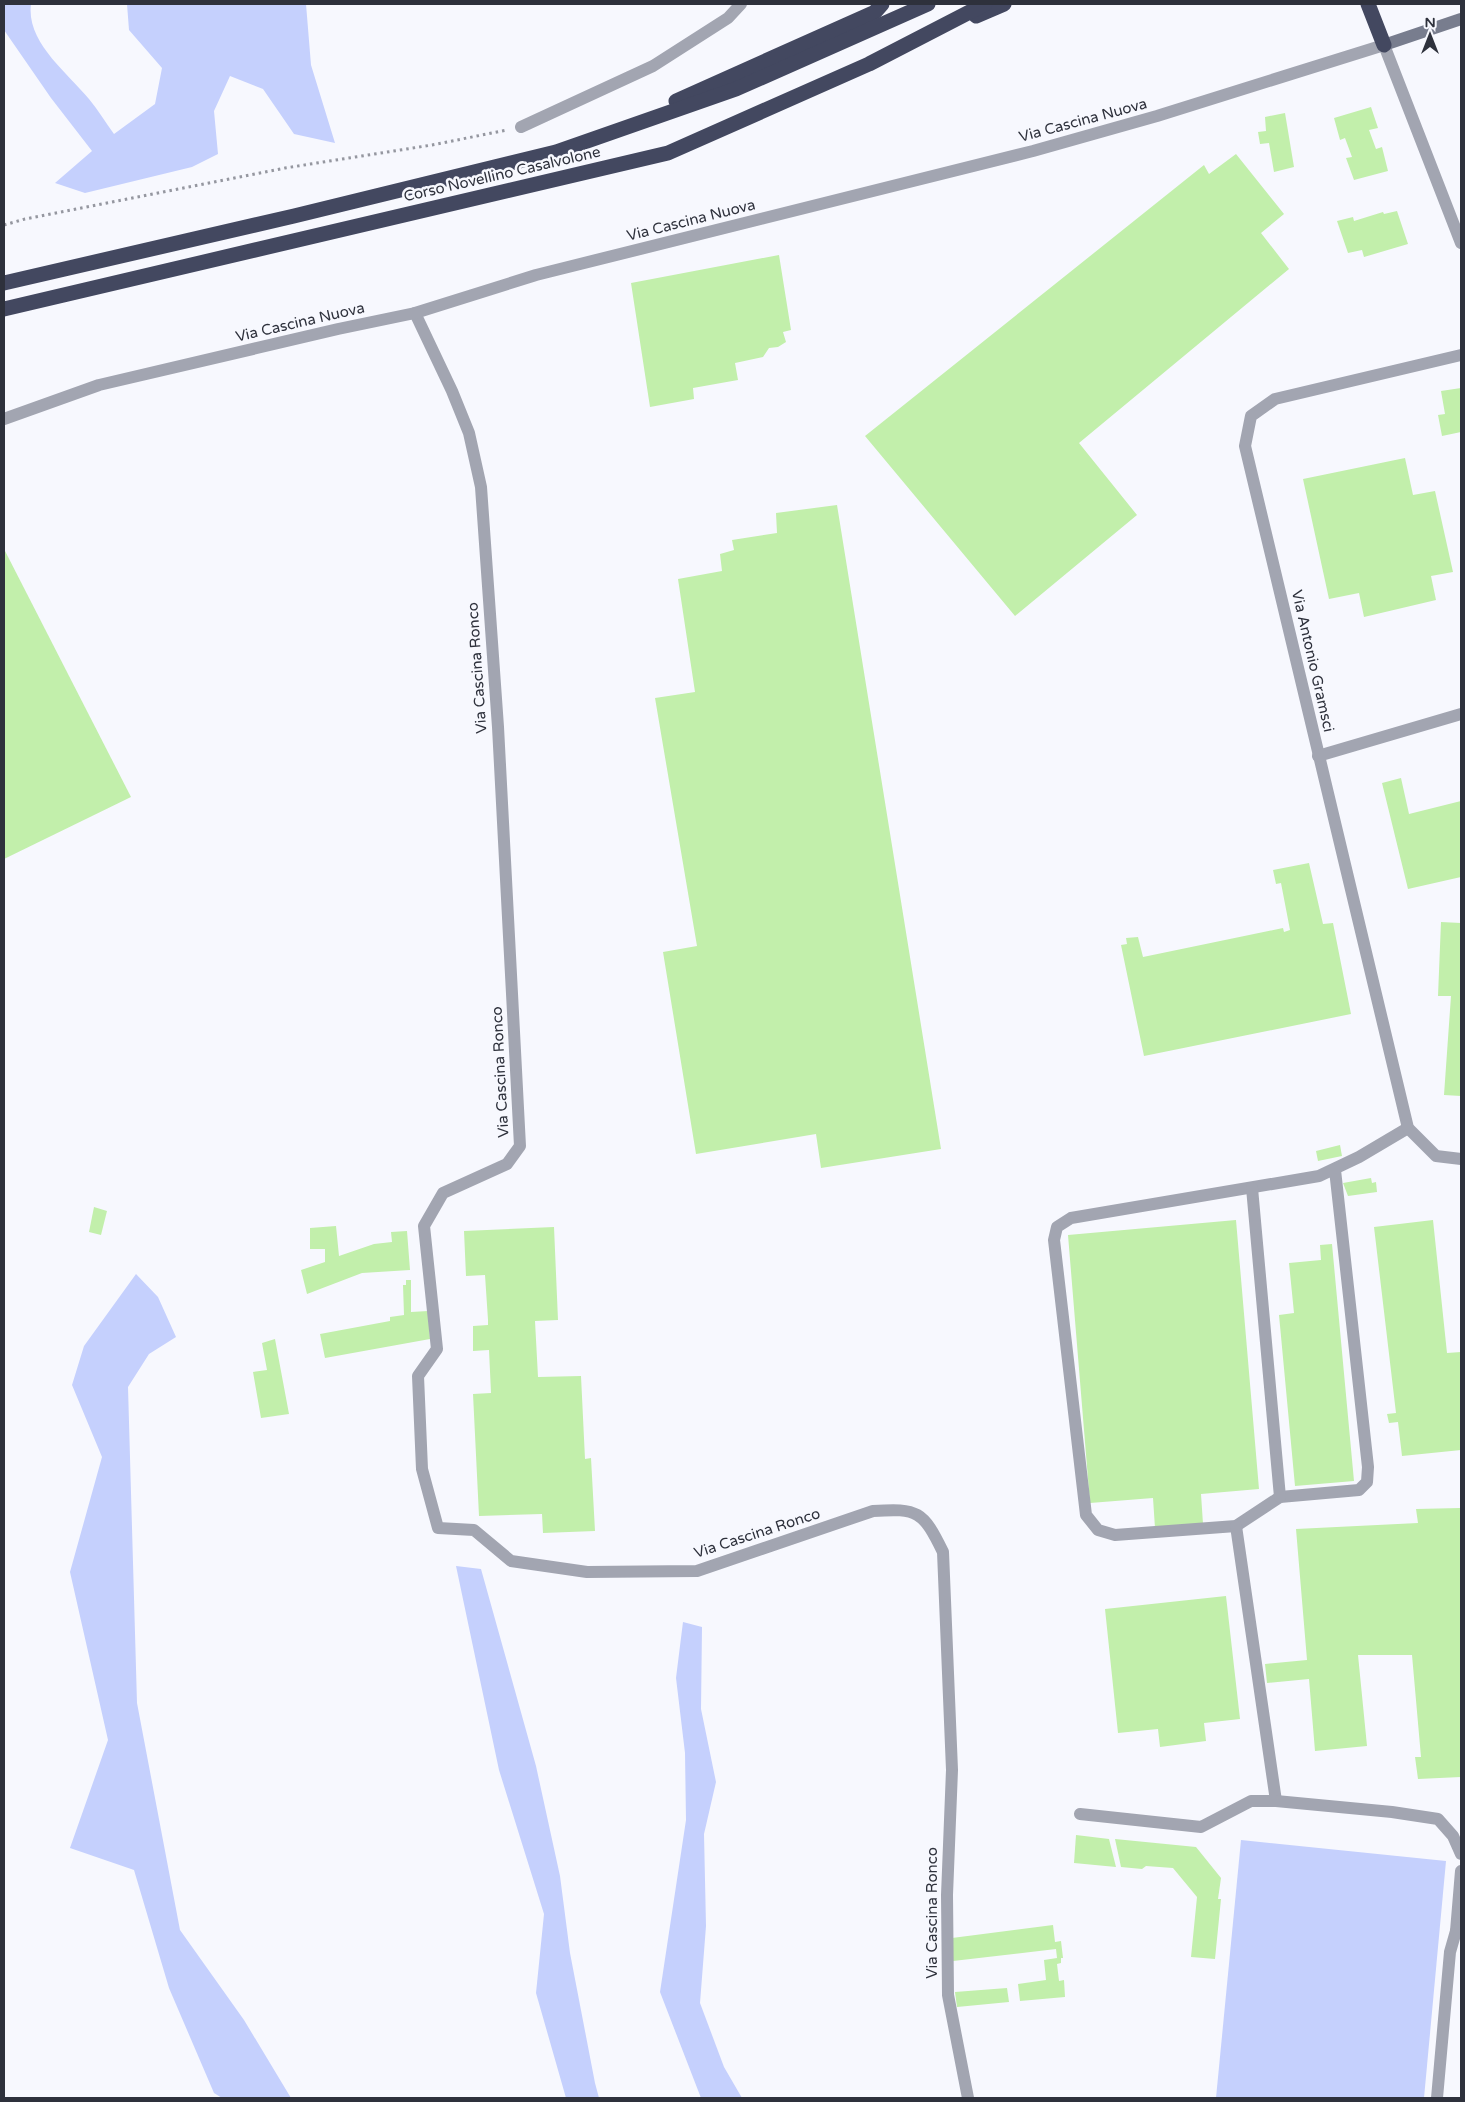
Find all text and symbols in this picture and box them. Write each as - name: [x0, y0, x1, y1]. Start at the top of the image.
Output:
- north arrow: [1405, 10, 1455, 60]
- text: N: [1424, 14, 1436, 31]
- street label: Via Cascina Nuova: [1017, 94, 1149, 146]
- street label: Corso Novellino Casalvolone: [402, 143, 602, 205]
- street label: Via Cascina Nuova: [625, 195, 757, 245]
- street label: Via Cascina Nuova: [234, 298, 366, 346]
- street label: Via Antonio Gramsci: [1288, 588, 1338, 734]
- street label: Via Cascina Ronco: [463, 602, 491, 734]
- street label: Via Cascina Ronco: [488, 1006, 512, 1138]
- street label: Via Cascina Ronco: [692, 1504, 822, 1562]
- street label: Via Cascina Ronco: [923, 1847, 941, 1979]

